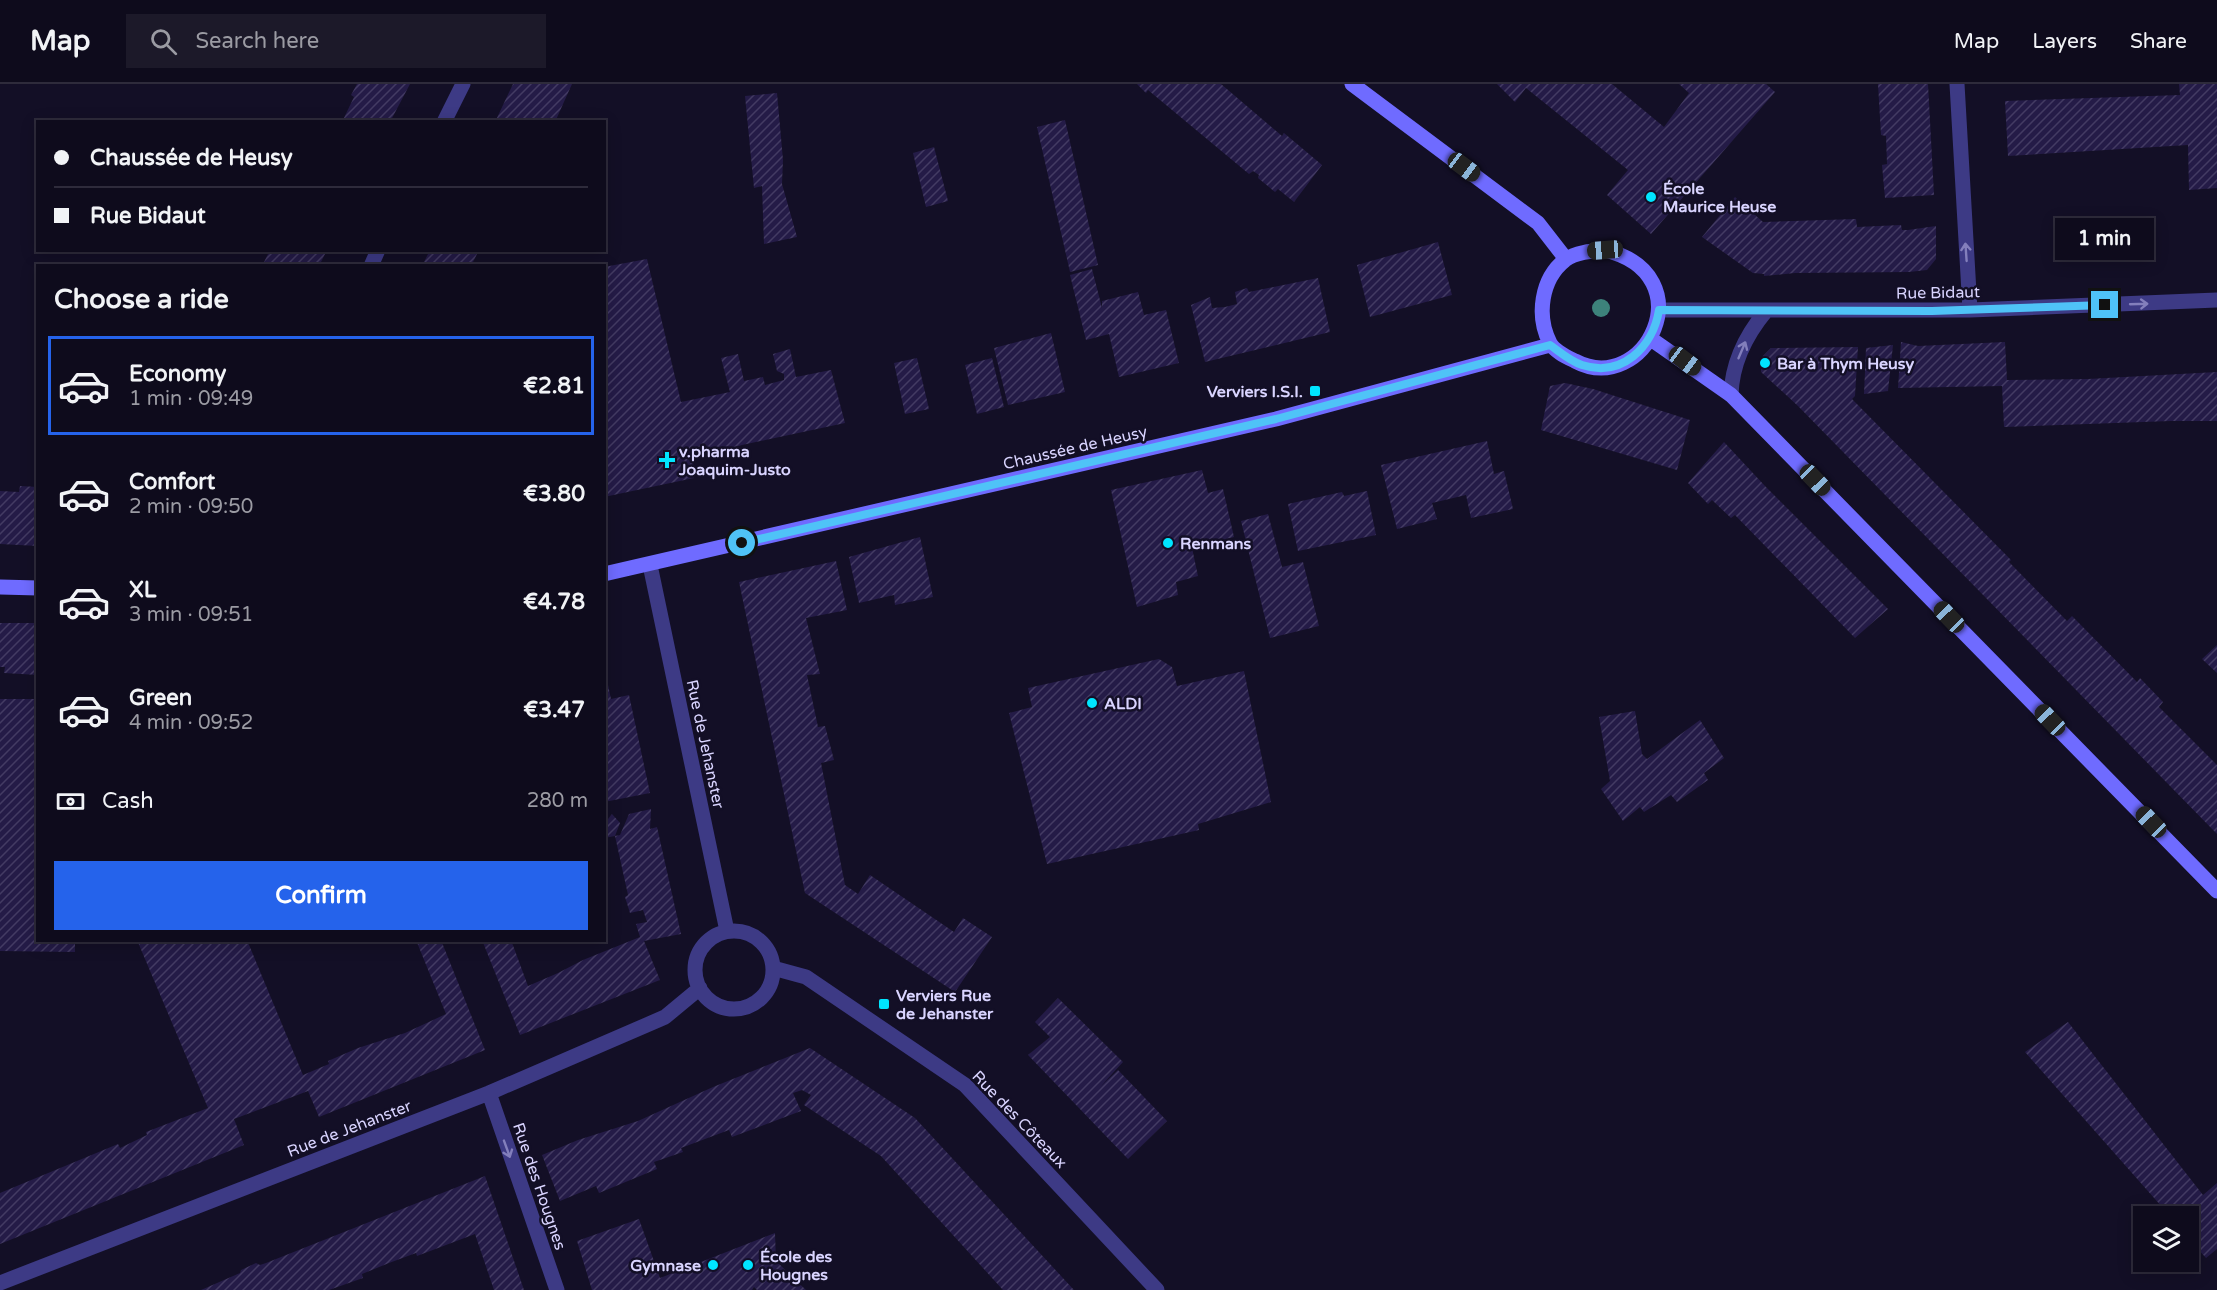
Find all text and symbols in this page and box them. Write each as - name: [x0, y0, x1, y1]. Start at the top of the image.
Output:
- search box: [126, 14, 546, 68]
- text: Map: [30, 24, 90, 58]
- icon: search: [147, 25, 180, 58]
- text: Search here: [195, 28, 319, 54]
- text: Map: [1954, 29, 1999, 54]
- text: Layers: [2032, 29, 2097, 54]
- text: Share: [2130, 29, 2187, 54]
- text: Chaussée de Heusy: [90, 145, 293, 171]
- car: [1444, 149, 1484, 185]
- place label: École Maurice Heuse: [1663, 179, 1776, 217]
- marker: École Maurice Heuse: [1644, 190, 1658, 204]
- text: Rue Bidaut: [90, 203, 206, 229]
- callout: 1 min: [2056, 218, 2154, 260]
- text: 1 min: [2078, 227, 2131, 251]
- car: [1586, 240, 1624, 260]
- one-way arrow: [1961, 243, 1972, 263]
- street label: Rue Bidaut: [1896, 282, 1980, 304]
- text: Choose a ride: [54, 283, 229, 316]
- route end: [2091, 291, 2118, 318]
- one-way arrow: [2128, 298, 2148, 309]
- one-way arrow: [1737, 342, 1748, 360]
- car: [1665, 343, 1705, 379]
- place label: Bar à Thym Heusy: [1777, 354, 1914, 374]
- marker: Bar à Thym Heusy: [1758, 356, 1772, 370]
- icon: car: [57, 359, 111, 413]
- text: Economy: [129, 361, 226, 387]
- text: €2.81: [523, 373, 585, 399]
- place label: Verviers I.S.I.: [1207, 382, 1303, 402]
- marker: Verviers I.S.I.: [1308, 384, 1322, 398]
- text: 1 min · 09:49: [129, 387, 253, 411]
- street label: Chaussée de Heusy: [1001, 422, 1150, 474]
- place label: v.pharma Joaquim-Justo: [678, 442, 791, 480]
- marker: v.pharma Joaquim-Justo: [660, 453, 674, 467]
- car: [1796, 461, 1834, 499]
- icon: car: [57, 467, 111, 521]
- text: Comfort: [129, 469, 215, 495]
- text: €3.80: [523, 481, 585, 507]
- text: 2 min · 09:50: [129, 495, 253, 519]
- route start: [728, 529, 755, 556]
- place label: Renmans: [1180, 534, 1252, 554]
- marker: Renmans: [1161, 536, 1175, 550]
- icon: car: [57, 575, 111, 629]
- text: XL: [129, 577, 156, 603]
- text: €4.78: [523, 589, 585, 615]
- car: [1930, 598, 1968, 636]
- text: 3 min · 09:51: [129, 603, 253, 627]
- street label: Rue de Jehanster: [682, 678, 729, 811]
- icon: car: [57, 683, 111, 737]
- text: Green: [129, 685, 192, 711]
- place label: ALDI: [1104, 694, 1142, 714]
- marker: ALDI: [1085, 696, 1099, 710]
- text: €3.47: [523, 697, 585, 723]
- car: [2031, 701, 2069, 739]
- text: 4 min · 09:52: [129, 711, 253, 735]
- icon: cash: [54, 785, 87, 818]
- text: Cash: [102, 788, 154, 814]
- text: 280 m: [527, 789, 588, 813]
- car: [2132, 803, 2170, 841]
- button: Confirm: [54, 861, 588, 930]
- place label: Verviers Rue de Jehanster: [896, 986, 994, 1024]
- marker: Verviers Rue de Jehanster: [877, 997, 891, 1011]
- street label: Rue des Côteaux: [968, 1067, 1071, 1173]
- street label: Rue de Jehanster: [284, 1096, 415, 1162]
- street label: Rue des Hougnes: [508, 1120, 570, 1253]
- one-way arrow: [502, 1139, 513, 1158]
- map controls: [2133, 1206, 2199, 1272]
- button: layers: [2133, 1206, 2199, 1272]
- place label: École des Hougnes: [760, 1247, 833, 1285]
- place label: Gymnase: [630, 1256, 701, 1276]
- marker: Gymnase: [706, 1258, 720, 1272]
- marker: École des Hougnes: [741, 1258, 755, 1272]

